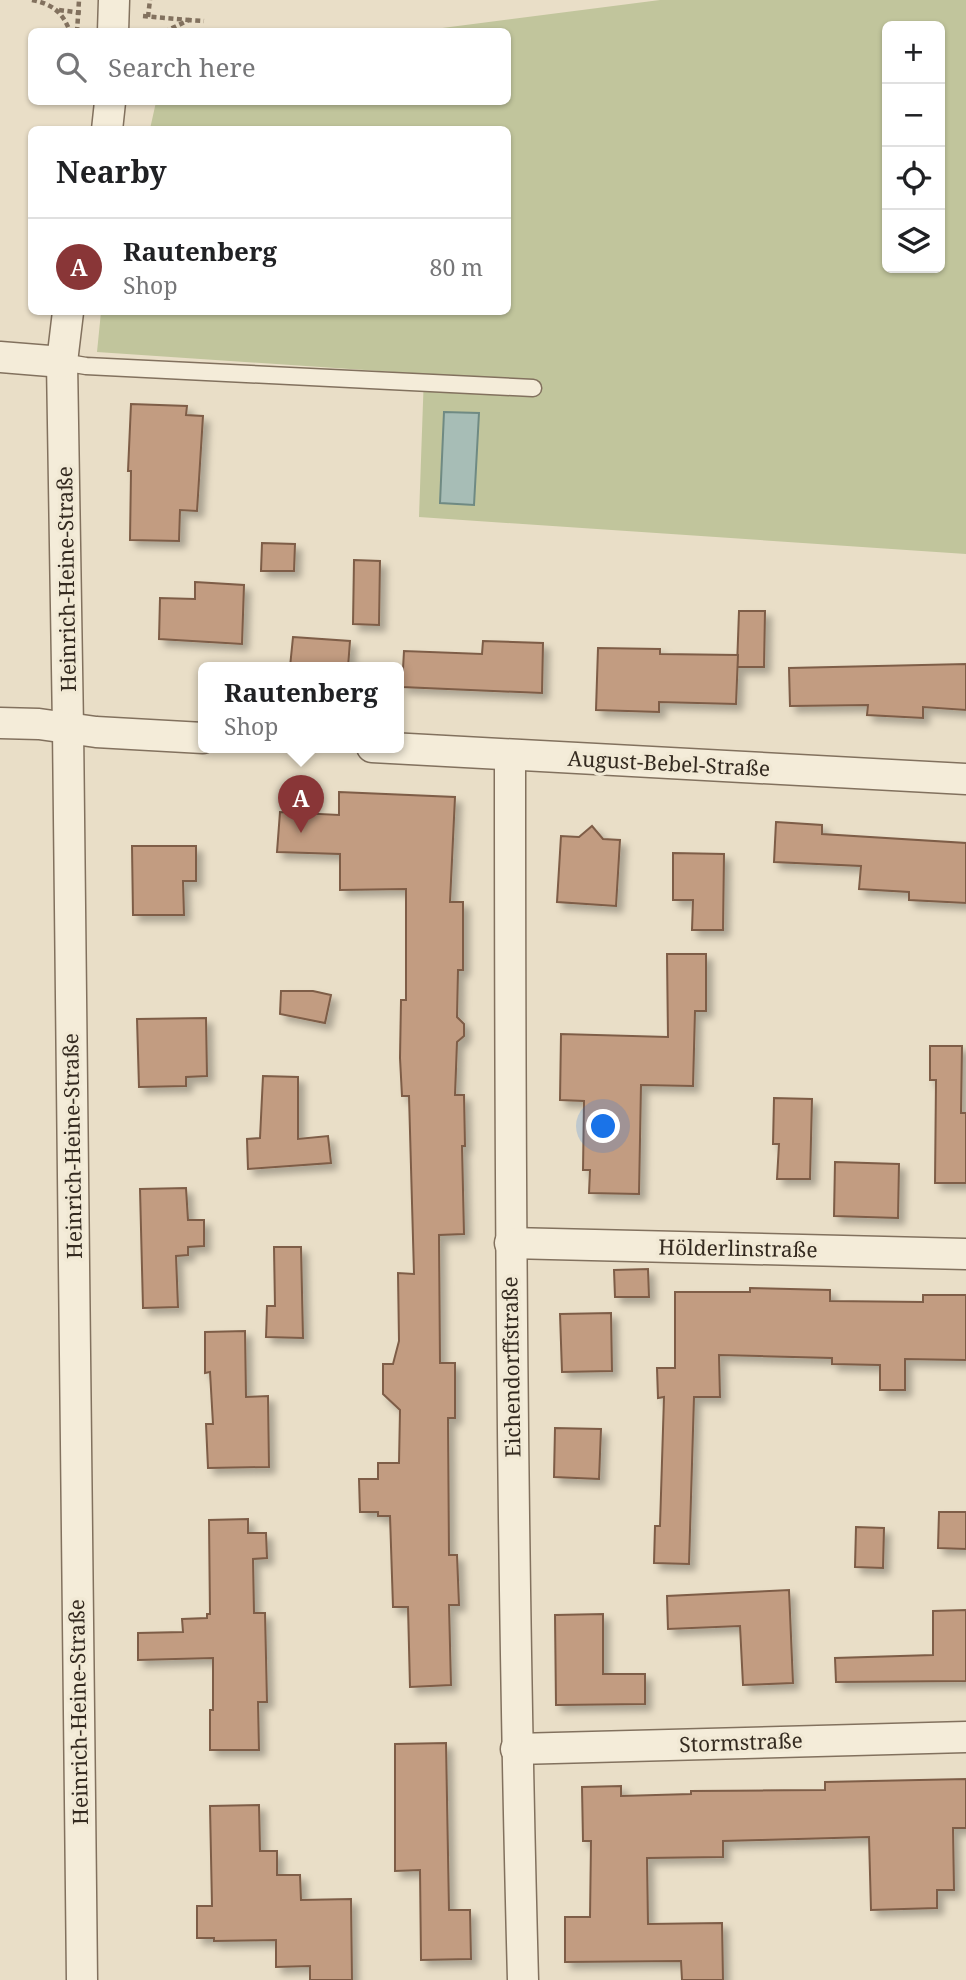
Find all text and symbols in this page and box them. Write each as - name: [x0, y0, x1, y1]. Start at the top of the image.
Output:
- map controls: [882, 21, 945, 273]
- button: +: [882, 21, 945, 84]
- search box: [28, 28, 511, 105]
- icon: search: [52, 48, 90, 86]
- text: Search here: [108, 49, 256, 85]
- button: −: [882, 84, 945, 147]
- button: locate: [882, 147, 945, 210]
- text: Nearby: [56, 151, 167, 192]
- button: layers: [882, 210, 945, 273]
- text: Rautenberg: [123, 233, 277, 269]
- text: A: [70, 251, 88, 283]
- text: 80 m: [430, 251, 483, 283]
- text: Shop: [123, 269, 178, 301]
- street label: Heinrich-Heine-Straße: [50, 466, 82, 692]
- popup: [198, 662, 404, 753]
- text: Rautenberg: [224, 674, 378, 710]
- text: Shop: [224, 710, 278, 742]
- street label: August-Bebel-Straße: [567, 744, 771, 782]
- pin: A: [278, 775, 324, 833]
- street label: Heinrich-Heine-Straße: [56, 1033, 88, 1259]
- your location: [586, 1109, 620, 1143]
- street label: Hölderlinstraße: [658, 1233, 818, 1263]
- street label: Eichendorffstraße: [495, 1276, 527, 1458]
- street label: Heinrich-Heine-Straße: [62, 1599, 94, 1825]
- street label: Stormstraße: [679, 1726, 803, 1758]

